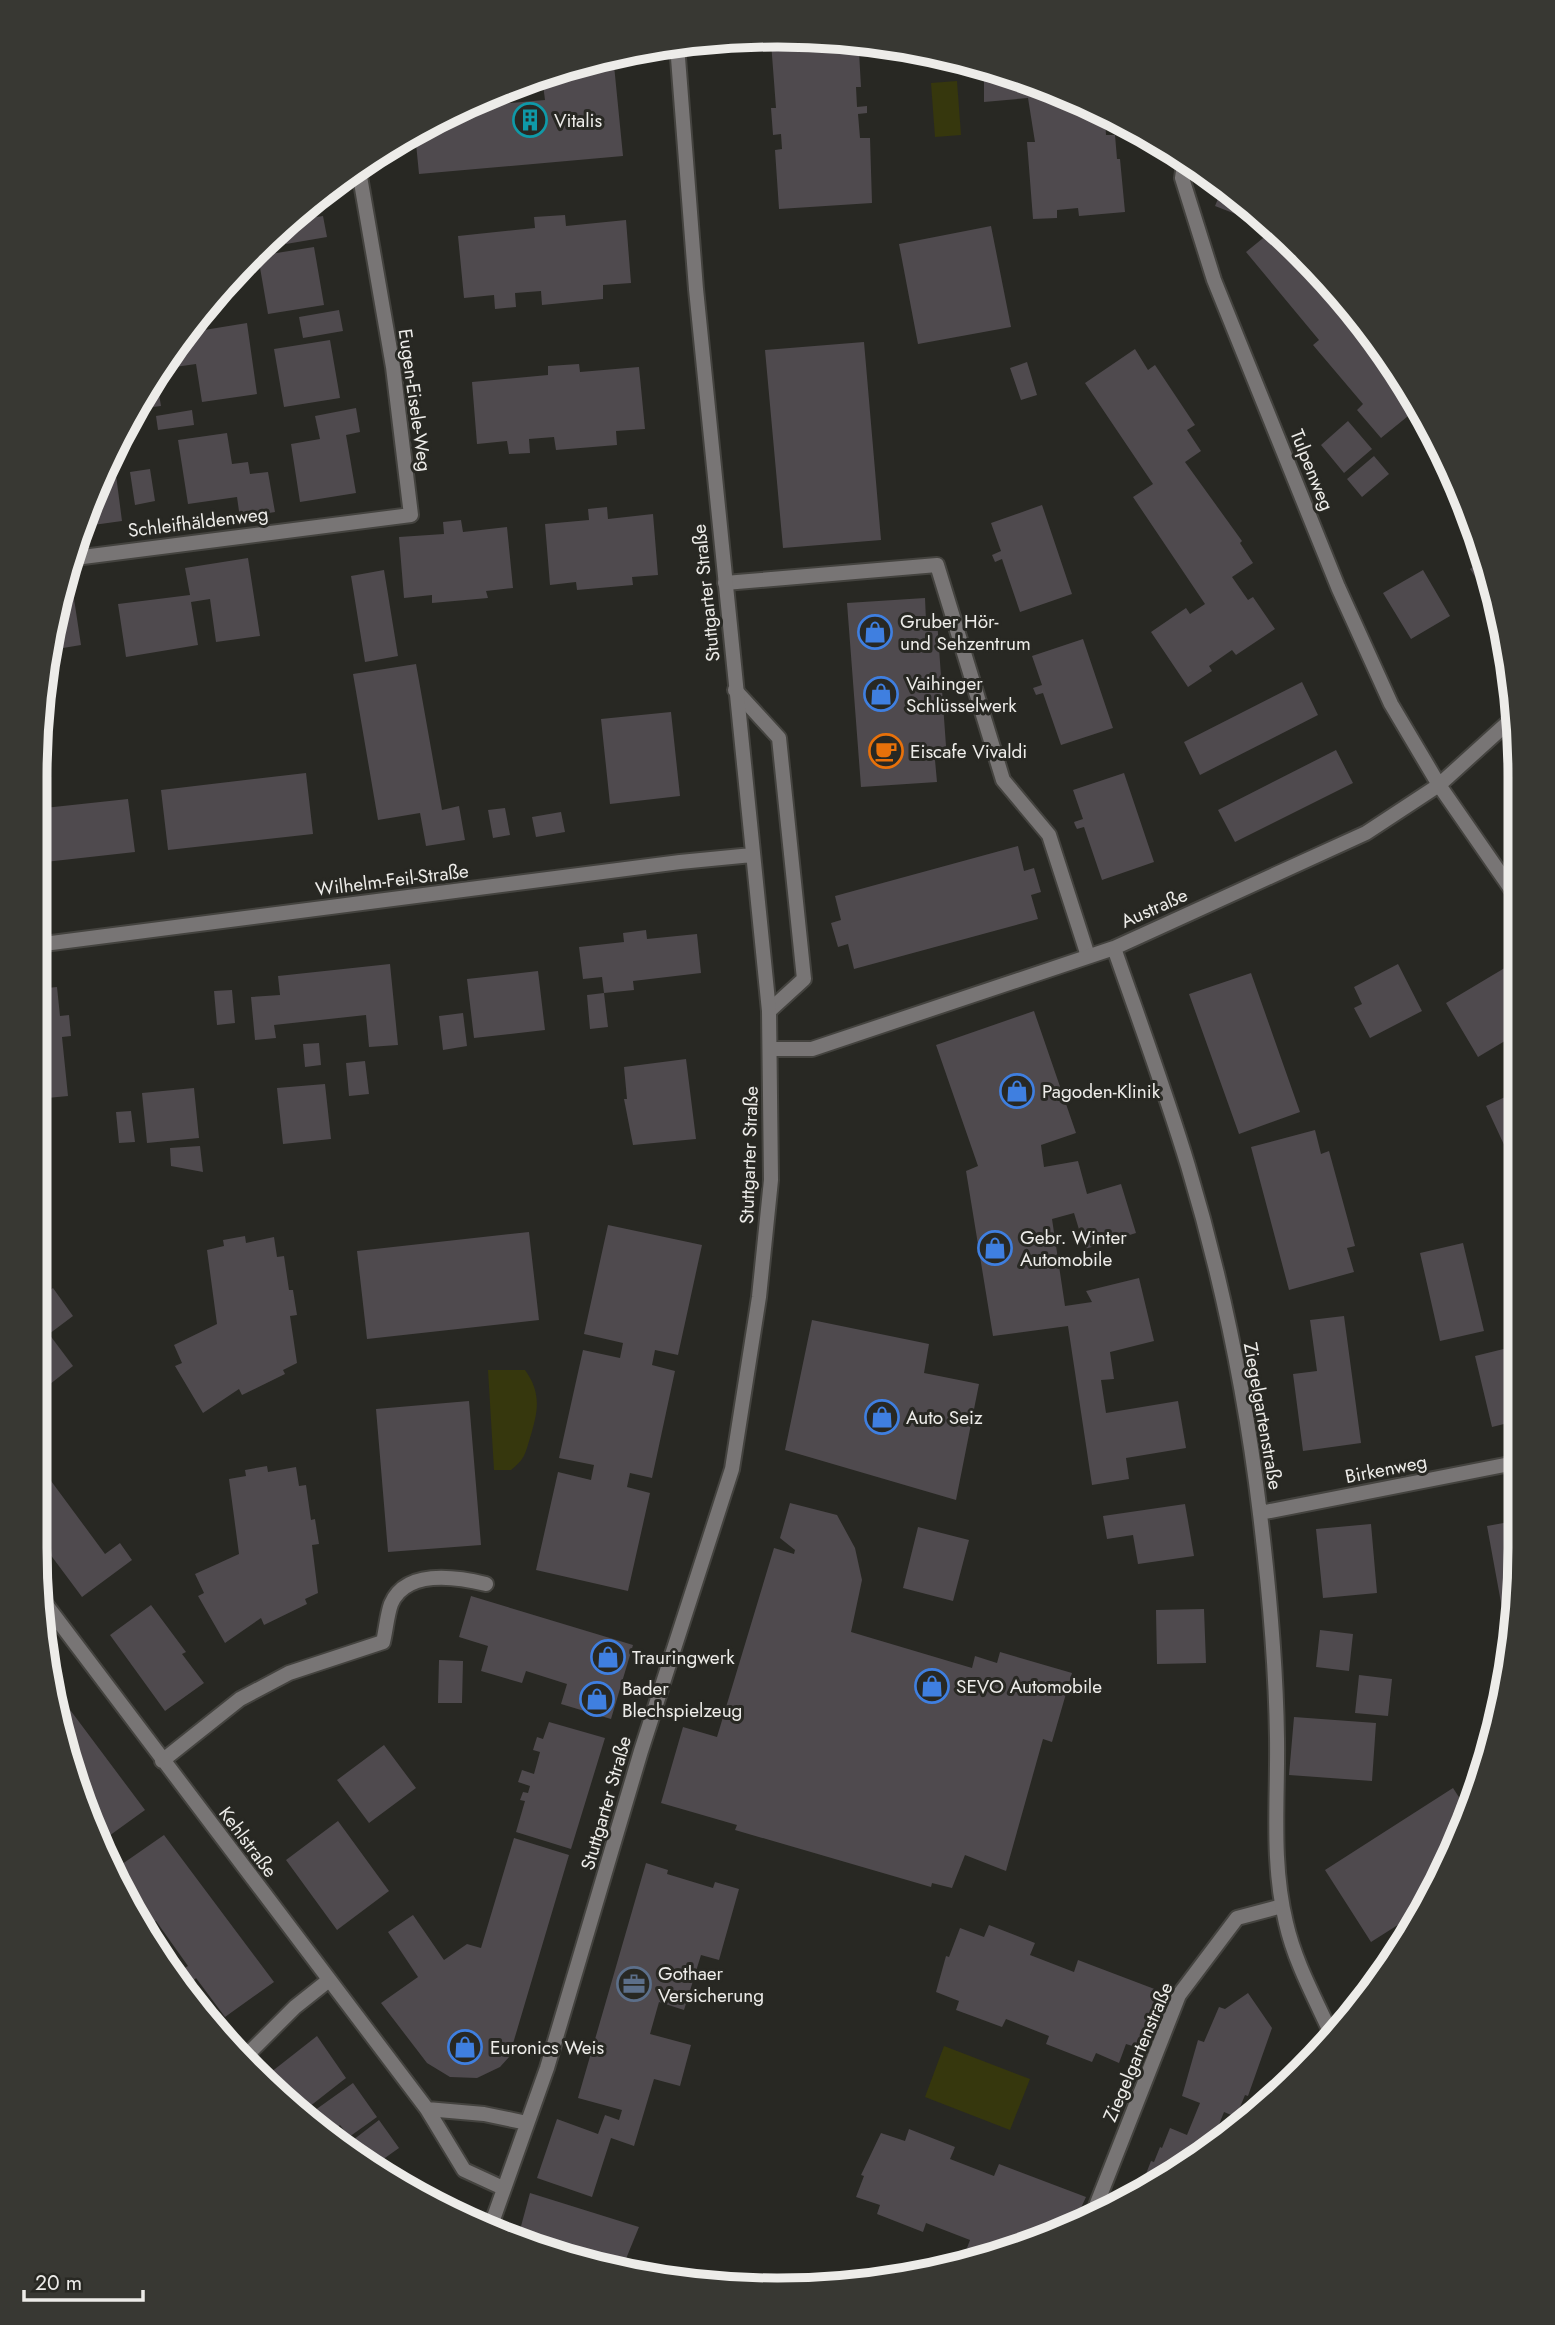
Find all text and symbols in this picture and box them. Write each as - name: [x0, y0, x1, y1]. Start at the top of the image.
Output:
- building icon: Vitalis: [511, 101, 549, 139]
- place label: Vitalis: [554, 107, 602, 134]
- street label: Eugen-Eisele-Weg: [392, 327, 438, 473]
- street label: Tulpenweg: [1283, 425, 1341, 515]
- street label: Schleifhäldenweg: [126, 500, 270, 544]
- street label: Stuttgarter Straße: [685, 523, 727, 663]
- place label: Gruber Hör- und Sehzentrum: [900, 608, 1031, 657]
- shop icon: Gruber Hör- und Sehzentrum: [856, 613, 894, 651]
- place label: Vaihinger Schlüsselwerk: [906, 670, 1017, 719]
- shop icon: Vaihinger Schlüsselwerk: [862, 675, 900, 713]
- cafe icon: Eiscafe Vivaldi: [867, 732, 905, 770]
- place label: Eiscafe Vivaldi: [910, 738, 1027, 765]
- street label: Wilhelm-Feil-Straße: [314, 857, 470, 903]
- street label: Austraße: [1116, 881, 1192, 935]
- shop icon: Pagoden-Klinik: [998, 1072, 1036, 1110]
- place label: Pagoden-Klinik: [1042, 1078, 1161, 1105]
- street label: Stuttgarter Straße: [733, 1085, 765, 1225]
- place label: Gebr. Winter Automobile: [1020, 1224, 1127, 1273]
- shop icon: Gebr. Winter Automobile: [976, 1229, 1014, 1267]
- street label: Ziegelgartenstraße: [1237, 1340, 1289, 1492]
- shop icon: Auto Seiz: [863, 1398, 901, 1436]
- place label: Auto Seiz: [906, 1404, 983, 1431]
- street label: Birkenweg: [1343, 1448, 1429, 1490]
- shop icon: Trauringwerk: [589, 1638, 627, 1676]
- place label: Trauringwerk: [632, 1644, 735, 1671]
- shop icon: SEVO Automobile: [913, 1667, 951, 1705]
- place label: SEVO Automobile: [956, 1673, 1102, 1700]
- place label: Bader Blechspielzeug: [622, 1675, 742, 1724]
- shop icon: Bader Blechspielzeug: [578, 1680, 616, 1718]
- street label: Stuttgarter Straße: [574, 1733, 638, 1873]
- street label: Kehlstraße: [212, 1801, 284, 1883]
- place label: Gothaer Versicherung: [658, 1960, 764, 2009]
- office icon: Gothaer Versicherung: [615, 1965, 653, 2003]
- street label: Ziegelgartenstraße: [1096, 1978, 1180, 2126]
- shop icon: Euronics Weis: [446, 2028, 484, 2066]
- place label: Euronics Weis: [490, 2034, 604, 2061]
- scale bar: [24, 2258, 144, 2302]
- text: 20 m: [35, 2268, 82, 2298]

